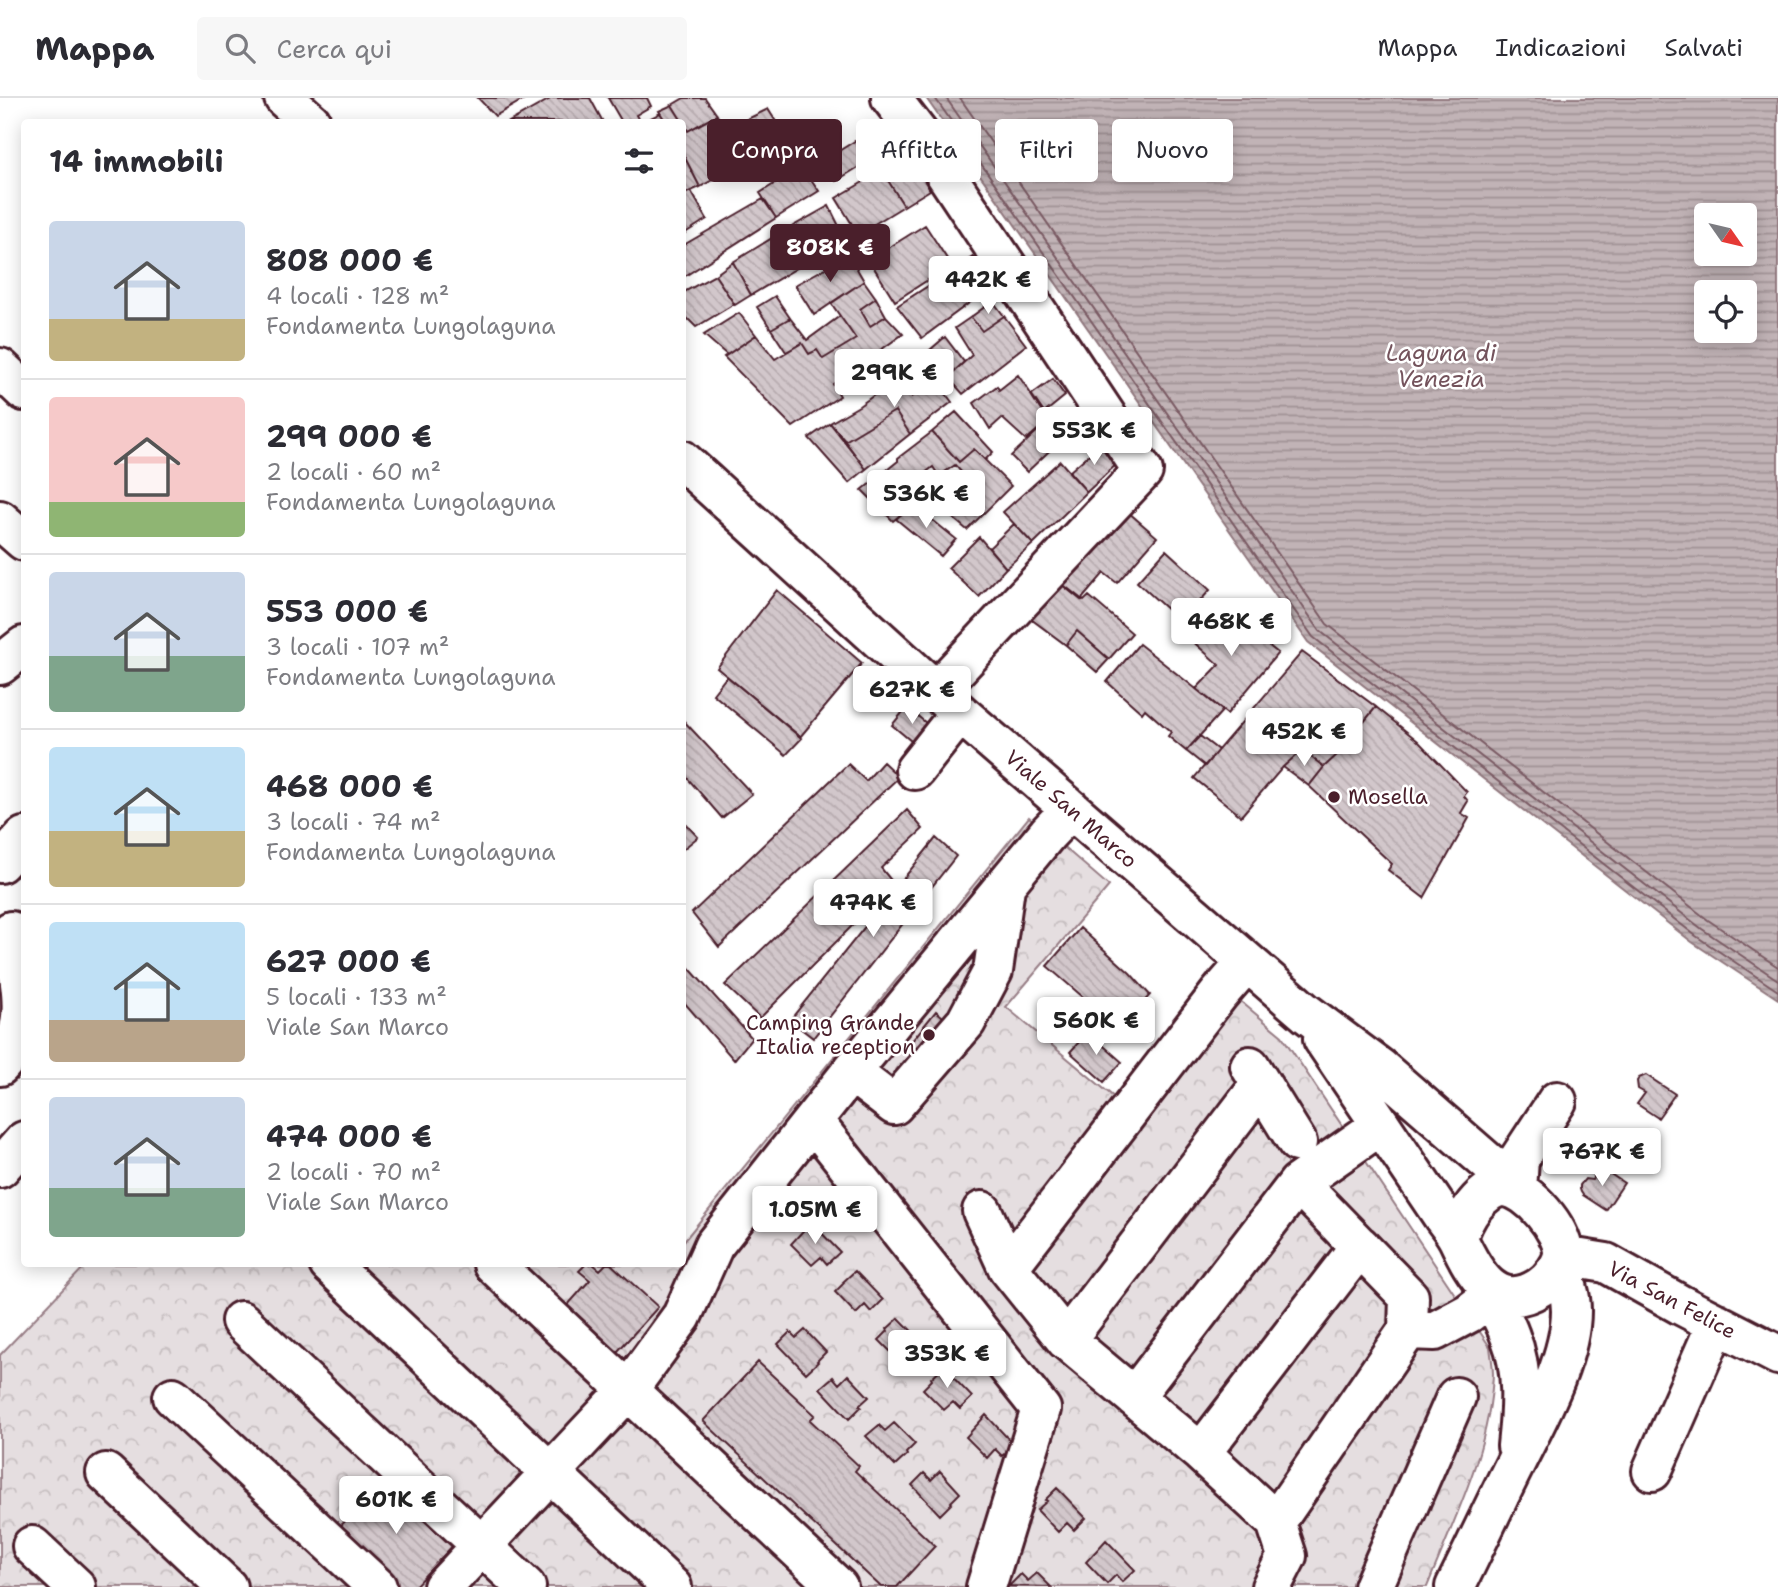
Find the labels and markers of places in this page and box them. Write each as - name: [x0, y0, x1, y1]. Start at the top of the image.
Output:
- pin: 808K €: [773, 225, 887, 284]
- pin: 442K €: [931, 256, 1045, 316]
- pin: 299K €: [837, 350, 951, 409]
- pin: 553K €: [1037, 408, 1151, 467]
- pin: 536K €: [869, 470, 983, 530]
- pin: 468K €: [1174, 598, 1288, 658]
- pin: 627K €: [855, 666, 969, 726]
- pin: 452K €: [1247, 708, 1361, 768]
- place label: Mosella: [1348, 783, 1428, 811]
- marker: Mosella: [1326, 789, 1342, 805]
- pin: 474K €: [816, 880, 930, 939]
- pin: 560K €: [1039, 998, 1153, 1057]
- place label: Camping Grande Italia reception: [746, 1009, 915, 1061]
- marker: Camping Grande Italia reception: [921, 1027, 937, 1043]
- pin: 767K €: [1545, 1128, 1659, 1188]
- pin: 1.05M €: [750, 1186, 880, 1246]
- pin: 353K €: [890, 1330, 1004, 1390]
- pin: 601K €: [339, 1476, 453, 1536]

